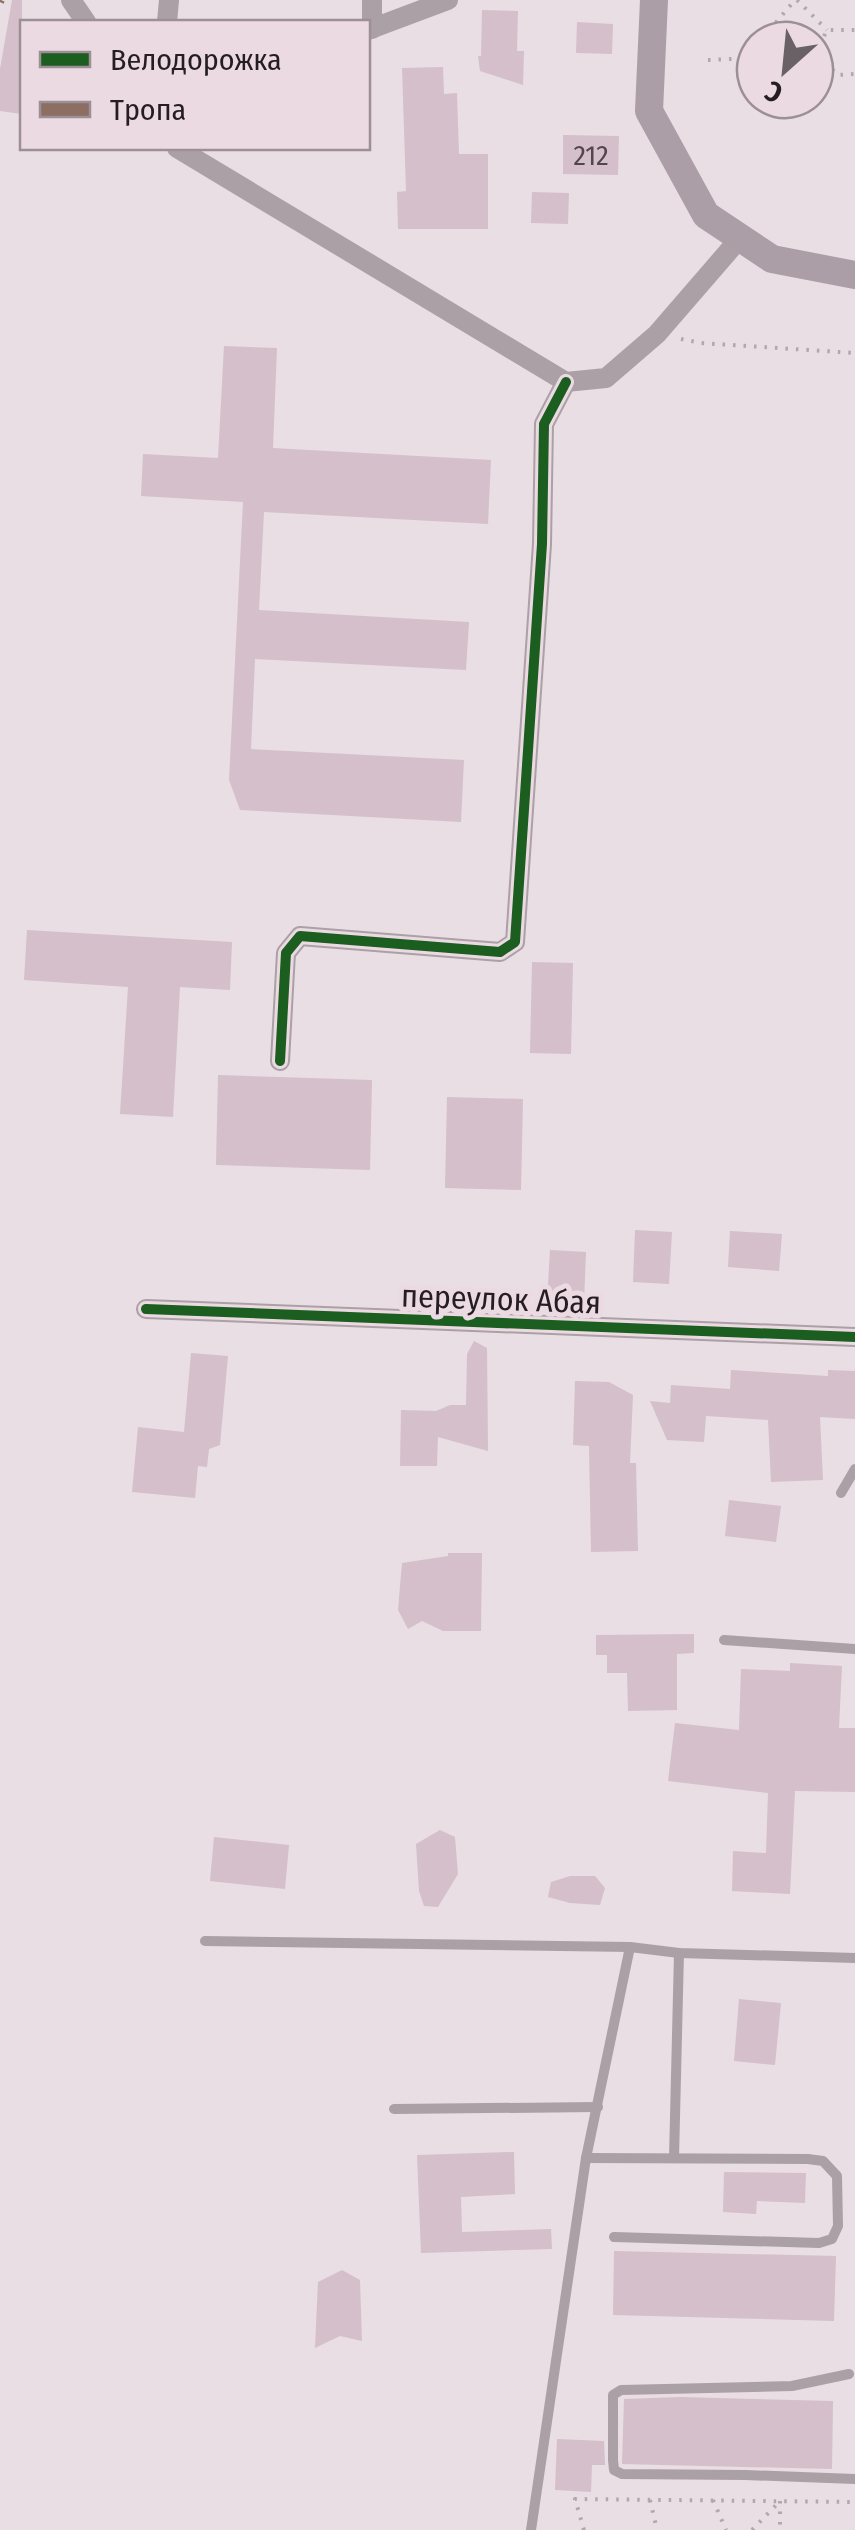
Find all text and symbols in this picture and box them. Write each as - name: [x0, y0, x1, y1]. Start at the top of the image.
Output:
- legend: [20, 20, 370, 150]
- north arrow: [735, 20, 835, 120]
- text: Велодорожка: [110, 42, 282, 78]
- text: С: [760, 74, 788, 110]
- text: Тропа: [110, 92, 186, 128]
- house number: 212: [573, 139, 609, 172]
- street label: переулок Абая: [400, 1277, 602, 1321]

